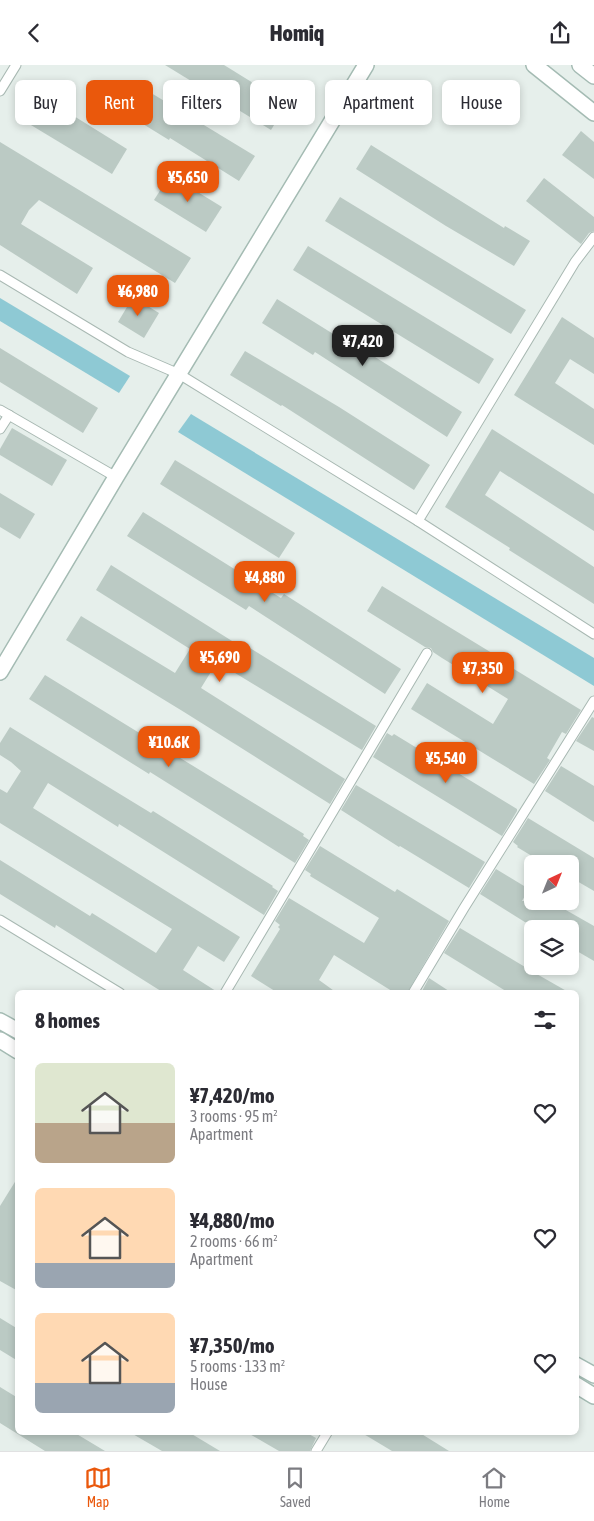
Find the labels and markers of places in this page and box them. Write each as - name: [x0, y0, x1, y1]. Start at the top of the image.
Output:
- pin: ¥5,650: [147, 161, 229, 203]
- pin: ¥6,980: [97, 275, 179, 317]
- pin: ¥7,420: [322, 325, 404, 367]
- pin: ¥4,880: [224, 561, 306, 603]
- pin: ¥5,690: [179, 641, 261, 683]
- pin: ¥7,350: [442, 651, 524, 694]
- pin: ¥10.6K: [128, 725, 210, 768]
- pin: ¥5,540: [405, 741, 487, 784]

